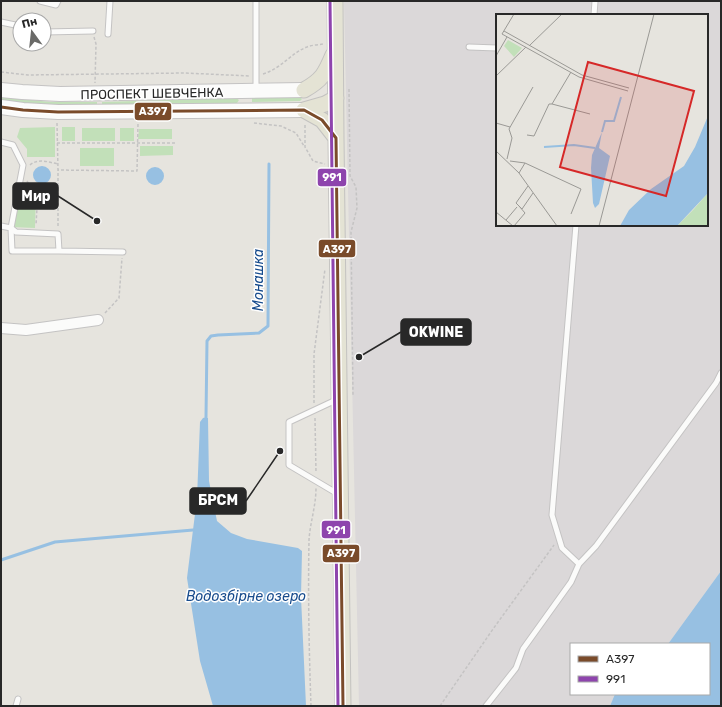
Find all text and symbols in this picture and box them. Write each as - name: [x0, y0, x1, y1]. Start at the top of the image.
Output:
- north arrow: [12, 12, 52, 52]
- inset map: [496, 14, 708, 226]
- text: Пн: [21, 15, 39, 31]
- street label: ПРОСПЕКТ ШЕВЧЕНКА: [80, 85, 224, 102]
- line badge: А397: [134, 102, 172, 121]
- text: А397: [139, 105, 168, 118]
- line badge: 991: [317, 168, 347, 187]
- text: 991: [322, 171, 342, 184]
- callout: Мир: [13, 183, 58, 209]
- text: Мир: [21, 188, 51, 205]
- line badge: А397: [318, 239, 356, 258]
- text: А397: [323, 243, 352, 256]
- water label: Монашка: [250, 249, 267, 311]
- callout: OKWINE: [401, 319, 471, 345]
- text: OKWINE: [409, 324, 463, 341]
- callout: БРСМ: [190, 488, 246, 514]
- text: БРСМ: [198, 492, 238, 509]
- line badge: 991: [321, 520, 351, 539]
- text: 991: [326, 524, 346, 537]
- line badge: А397: [322, 544, 360, 563]
- text: А397: [327, 547, 356, 560]
- water label: Водозбірне озеро: [186, 588, 306, 605]
- legend: [570, 643, 710, 695]
- text: А397: [606, 652, 635, 666]
- text: 991: [606, 672, 625, 686]

